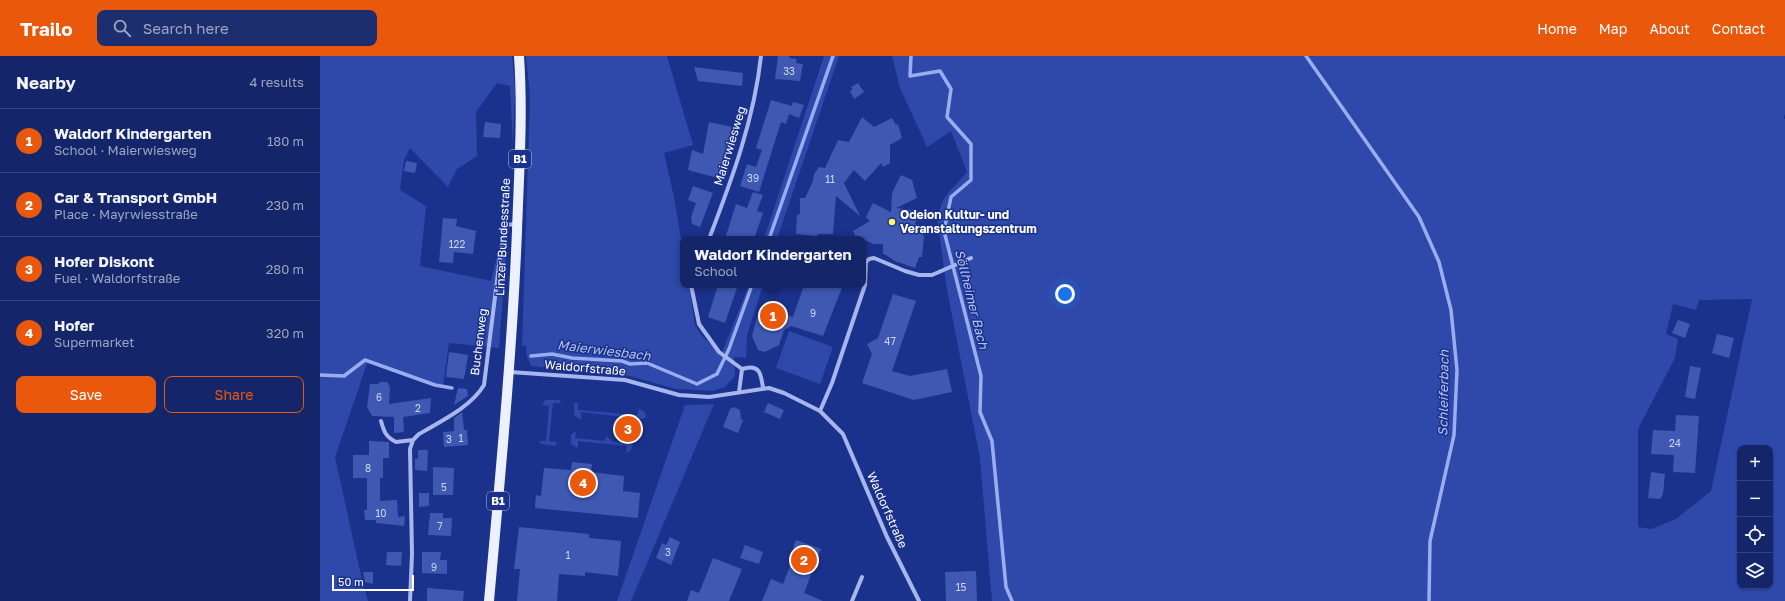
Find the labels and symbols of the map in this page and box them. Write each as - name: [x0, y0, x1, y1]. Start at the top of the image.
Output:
- house number: 33: [783, 65, 795, 77]
- street label: Maierwiesweg: [710, 104, 749, 187]
- road number: B1: [509, 150, 531, 168]
- house number: 39: [747, 172, 759, 184]
- house number: 11: [825, 173, 835, 185]
- street label: Linzer Bundesstraße: [492, 178, 513, 296]
- place label: Odeion Kultur- und Veranstaltungszentrum: [900, 207, 1037, 236]
- marker: Odeion Kultur- und Veranstaltungszentrum: [887, 217, 897, 227]
- house number: 122: [449, 238, 465, 250]
- water label: Söllheimer Bach: [952, 248, 992, 351]
- your location: [1055, 284, 1075, 304]
- pin: 1: [760, 301, 786, 331]
- house number: 9: [810, 307, 816, 319]
- street label: Buchenweg: [467, 308, 490, 376]
- house number: 47: [884, 335, 896, 347]
- water label: Maierwiesbach: [556, 336, 652, 364]
- water label: Schleiferbach: [1434, 349, 1452, 436]
- street label: Waldorfstraße: [544, 356, 627, 379]
- house number: 6: [376, 391, 382, 403]
- house number: 2: [415, 402, 421, 414]
- pin: 3: [615, 414, 641, 444]
- house number: 1: [459, 432, 464, 444]
- house number: 3: [446, 433, 452, 445]
- house number: 24: [1669, 437, 1681, 449]
- house number: 8: [365, 462, 371, 474]
- pin: 4: [570, 468, 596, 498]
- street label: Waldorfstraße: [864, 469, 911, 550]
- house number: 5: [441, 481, 447, 493]
- road number: B1: [487, 492, 509, 510]
- house number: 10: [375, 507, 387, 519]
- house number: 7: [437, 520, 443, 532]
- pin: 2: [791, 545, 817, 575]
- house number: 3: [665, 546, 671, 558]
- house number: 1: [566, 549, 571, 561]
- house number: 9: [431, 561, 437, 573]
- scale bar: [332, 573, 414, 592]
- house number: 15: [956, 581, 967, 593]

